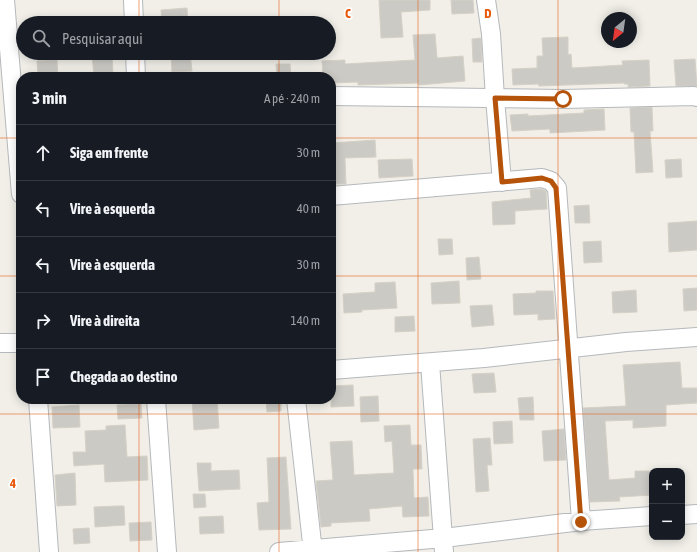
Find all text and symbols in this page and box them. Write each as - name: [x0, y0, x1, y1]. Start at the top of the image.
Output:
- text: C: [345, 6, 351, 21]
- text: D: [484, 6, 492, 21]
- north arrow: [601, 12, 637, 48]
- search box: [16, 16, 336, 60]
- icon: search: [30, 27, 52, 49]
- text: Pesquisar aqui: [62, 30, 143, 47]
- text: 3 min: [32, 88, 67, 108]
- route start: [554, 90, 572, 108]
- text: A pé · 240 m: [264, 91, 320, 106]
- icon: ahead: [32, 142, 54, 164]
- text: Siga em frente: [70, 144, 148, 161]
- text: 30 m: [297, 145, 320, 160]
- icon: left: [32, 198, 54, 220]
- text: Vire à esquerda: [70, 200, 155, 217]
- text: 40 m: [297, 201, 320, 216]
- icon: left: [32, 254, 54, 276]
- text: Vire à esquerda: [70, 256, 155, 273]
- text: 30 m: [297, 257, 320, 272]
- icon: right: [32, 310, 54, 332]
- text: Vire à direita: [70, 312, 140, 329]
- text: 140 m: [291, 313, 320, 328]
- icon: arrive: [32, 366, 54, 388]
- text: Chegada ao destino: [70, 368, 178, 385]
- map controls: [649, 468, 685, 540]
- button: +: [649, 468, 685, 504]
- text: 4: [9, 476, 16, 491]
- button: −: [649, 504, 685, 540]
- route end: [572, 513, 590, 531]

